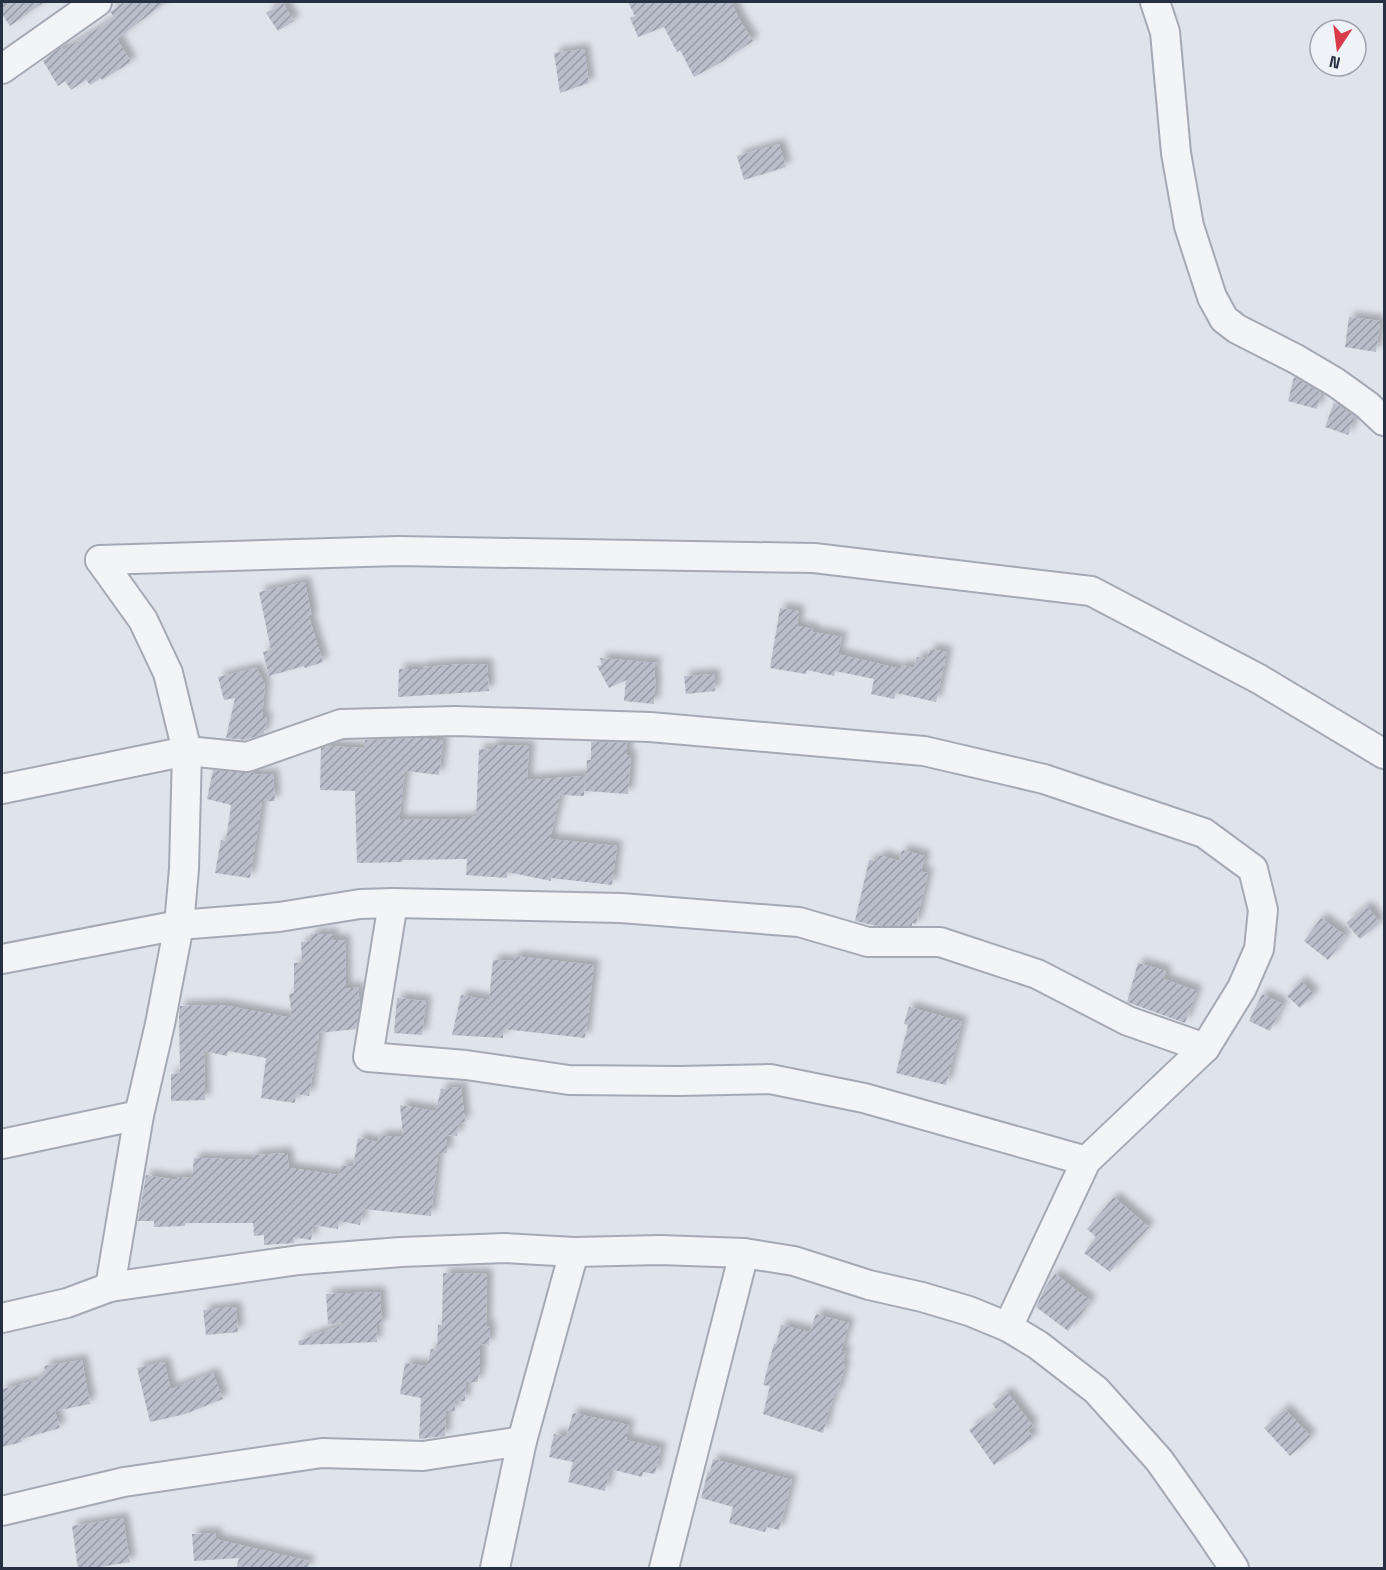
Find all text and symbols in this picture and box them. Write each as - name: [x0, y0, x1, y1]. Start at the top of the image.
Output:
- north arrow: [1308, 18, 1368, 78]
- text: N: [1327, 51, 1342, 74]

